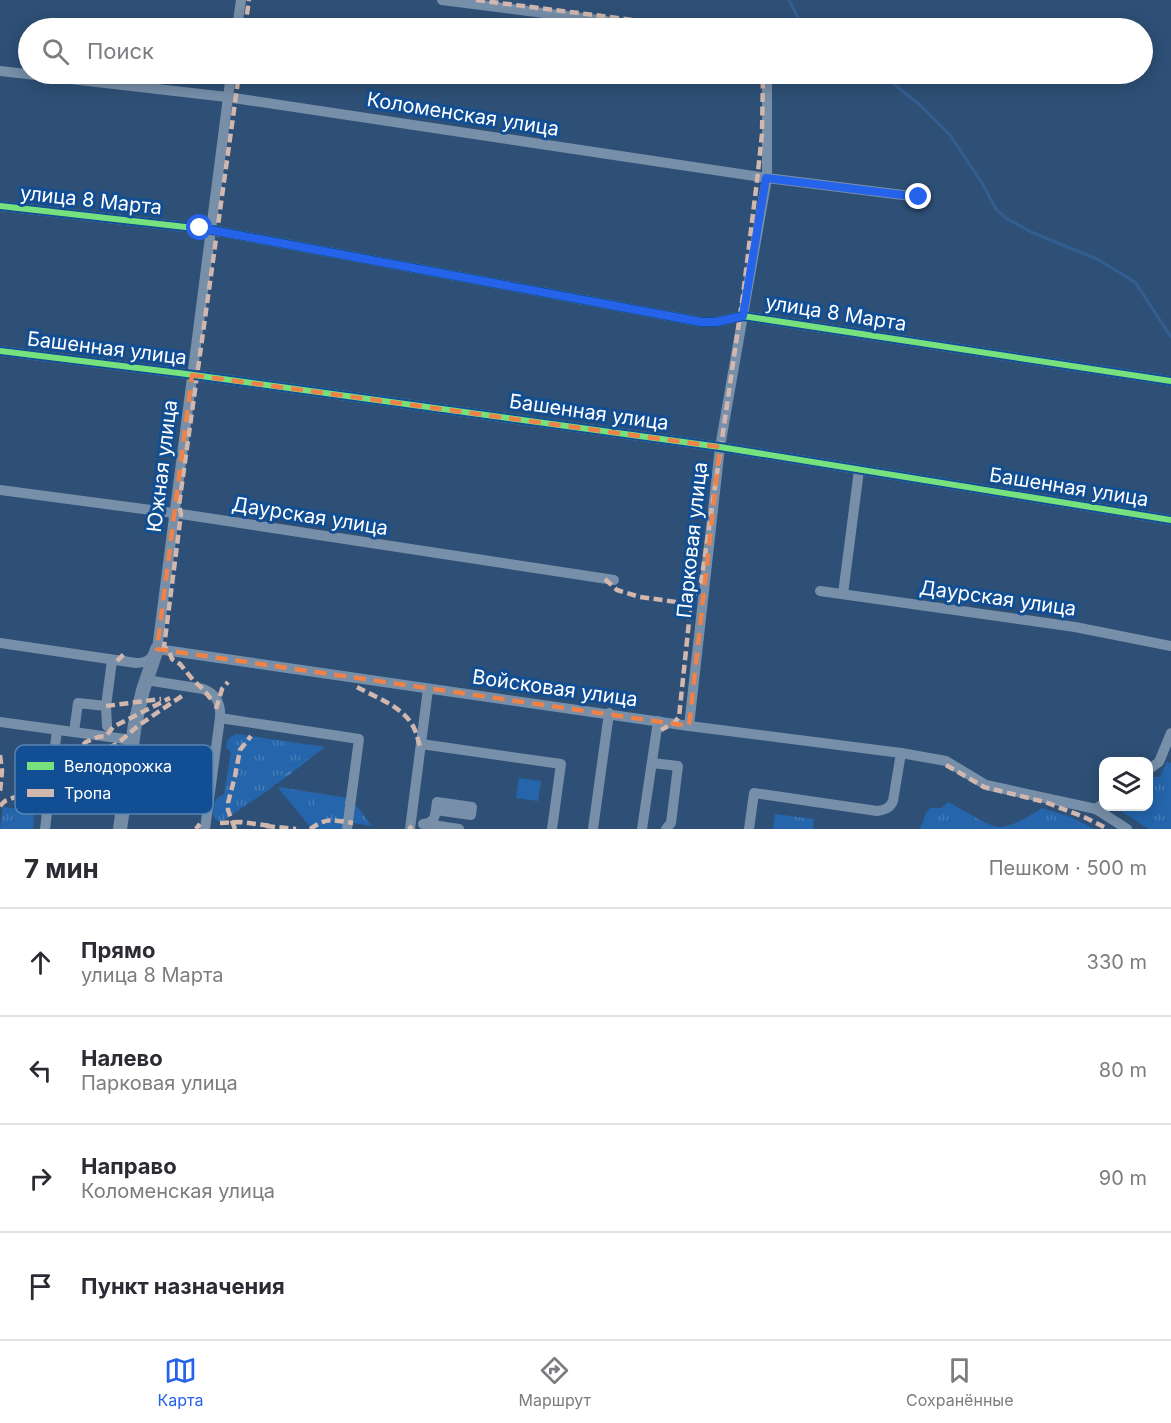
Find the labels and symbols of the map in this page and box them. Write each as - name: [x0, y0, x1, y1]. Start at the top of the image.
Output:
- street label: Коломенская улица: [365, 87, 561, 141]
- street label: улица 8 Марта: [19, 181, 163, 219]
- route end: [905, 183, 931, 209]
- route start: [186, 214, 212, 240]
- street label: улица 8 Марта: [764, 290, 908, 336]
- street label: Башенная улица: [26, 326, 188, 370]
- street label: Башенная улица: [508, 389, 670, 435]
- street label: Южная улица: [142, 398, 182, 534]
- street label: Парковая улица: [672, 461, 712, 619]
- street label: Башенная улица: [988, 463, 1150, 511]
- street label: Даурская улица: [230, 492, 390, 540]
- street label: Даурская улица: [918, 575, 1078, 621]
- street label: Войсковая улица: [471, 665, 639, 711]
- legend: [15, 745, 213, 814]
- text: Велодорожка: [64, 756, 172, 776]
- text: Тропа: [64, 783, 111, 803]

